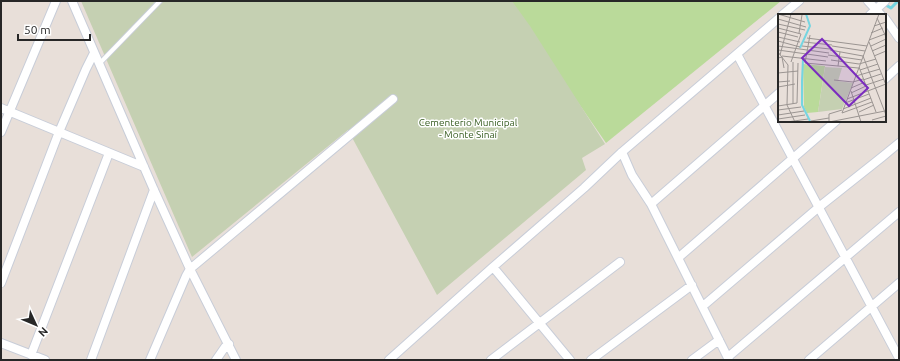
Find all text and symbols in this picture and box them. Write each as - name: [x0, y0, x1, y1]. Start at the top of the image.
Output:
- inset map: [778, 14, 886, 122]
- scale bar: [18, 16, 90, 42]
- text: 50 m: [24, 23, 51, 36]
- park label: Cementerio Municipal - Monte Sinaí: [419, 117, 518, 140]
- north arrow: [16, 305, 56, 345]
- text: N: [36, 325, 50, 339]

